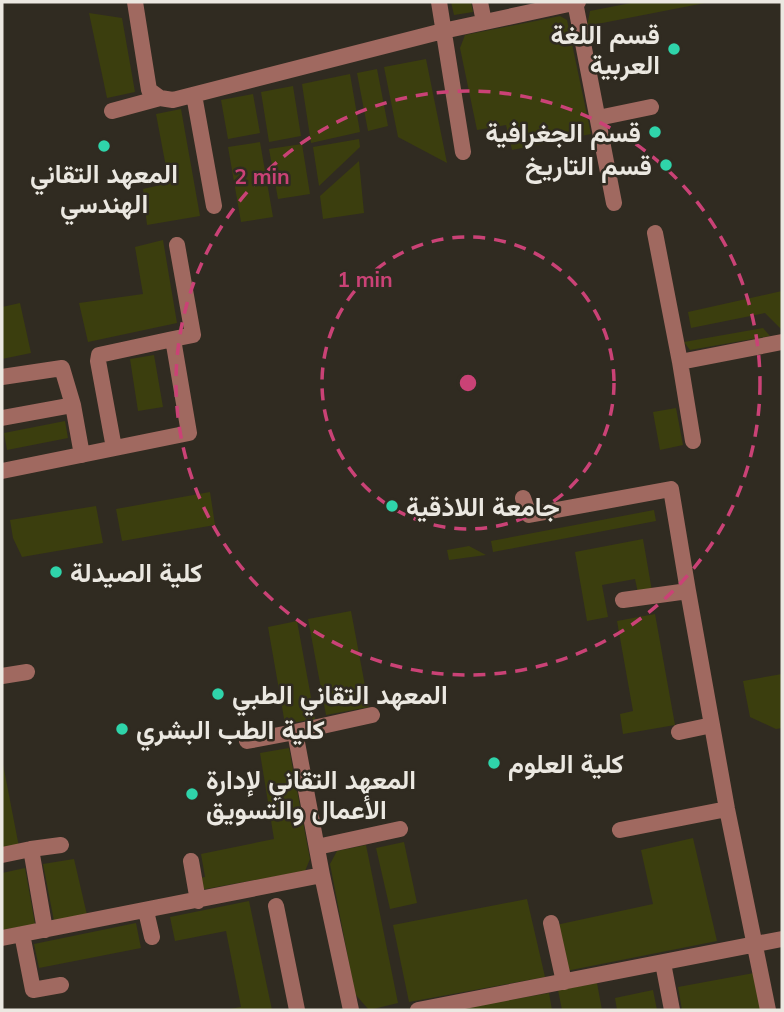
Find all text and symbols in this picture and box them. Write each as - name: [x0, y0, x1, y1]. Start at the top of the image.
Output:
- place label: قسم اللغة العربية: [551, 18, 660, 81]
- marker: قسم اللغة العربية: [666, 41, 682, 57]
- place label: قسم الجغرافية: [485, 116, 641, 150]
- marker: قسم الجغرافية: [647, 124, 663, 140]
- marker: المعهد التقاني الهندسي: [96, 138, 112, 154]
- place label: قسم التاريخ: [525, 149, 652, 184]
- place label: المعهد التقاني الهندسي: [30, 157, 178, 226]
- marker: قسم التاريخ: [658, 157, 674, 173]
- text: 2 min: [234, 163, 290, 189]
- text: 1 min: [337, 266, 393, 292]
- centre of rings: [456, 371, 480, 395]
- place label: جامعة اللاذقية: [406, 490, 560, 523]
- marker: جامعة اللاذقية: [384, 498, 400, 514]
- place label: كلية الصيدلة: [70, 556, 203, 589]
- marker: كلية الصيدلة: [48, 564, 64, 580]
- place label: المعهد التقاني الطبي: [232, 678, 448, 717]
- marker: المعهد التقاني الطبي: [210, 686, 226, 702]
- place label: كلية الطب البشري: [136, 713, 325, 752]
- marker: كلية الطب البشري: [114, 721, 130, 737]
- place label: كلية العلوم: [508, 747, 624, 781]
- marker: كلية العلوم: [486, 755, 502, 771]
- place label: المعهد التقاني لإدارة الأعمال والتسويق: [206, 763, 416, 826]
- marker: المعهد التقاني لإدارة الأعمال والتسويق: [184, 786, 200, 802]

